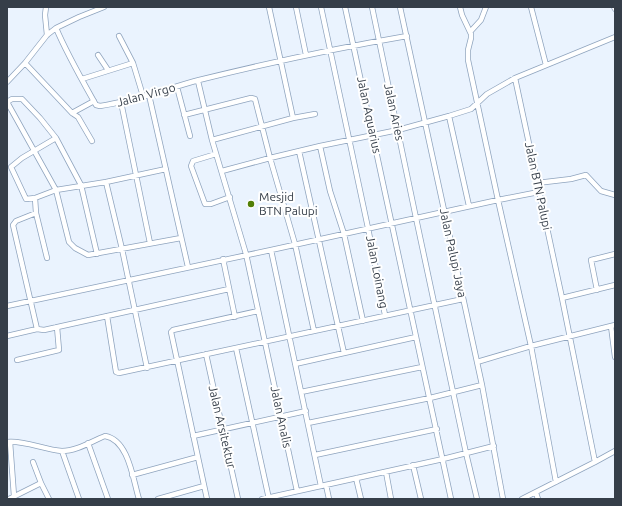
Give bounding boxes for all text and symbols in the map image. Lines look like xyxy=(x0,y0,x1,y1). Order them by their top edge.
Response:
street label: Jalan Aquarius xyxy=(355,75,384,155)
street label: Jalan Virgo xyxy=(115,80,177,109)
street label: Jalan Aries xyxy=(382,82,407,142)
street label: Jalan BTN Palupi xyxy=(523,141,554,231)
place label: Mesjid BTN Palupi xyxy=(259,190,318,217)
marker: Mesjid BTN Palupi xyxy=(246,199,256,209)
street label: Jalan Palupi Jaya xyxy=(438,207,469,299)
street label: Jalan Loinang xyxy=(364,234,391,309)
street label: Jalan Arsitektur xyxy=(207,384,238,470)
street label: Jalan Analis xyxy=(269,385,294,449)

